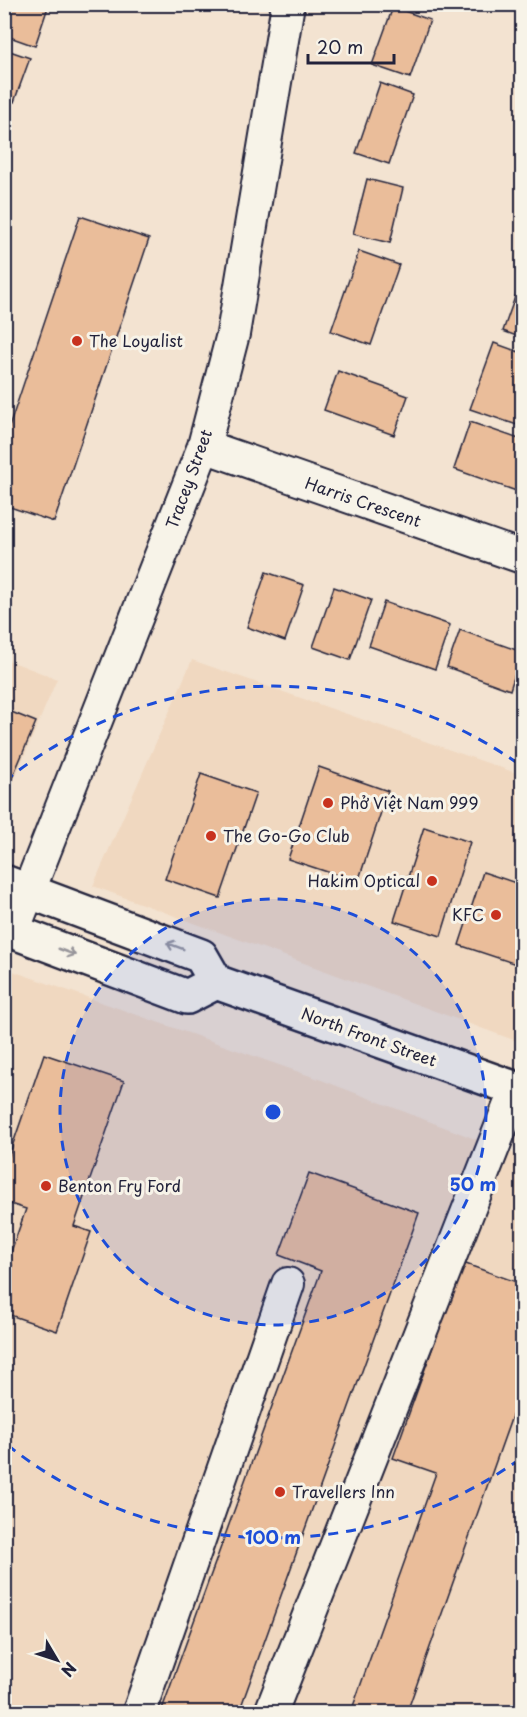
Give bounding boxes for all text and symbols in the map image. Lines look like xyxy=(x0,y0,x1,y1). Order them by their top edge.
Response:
scale bar xyxy=(308,27,394,65)
text: 20 m xyxy=(317,33,363,60)
place label: The Loyalist xyxy=(89,328,183,352)
marker: The Loyalist xyxy=(70,334,84,348)
street label: Tracey Street xyxy=(159,425,217,532)
street label: Harris Crescent xyxy=(302,470,425,532)
place label: Phở Việt Nam 999 xyxy=(340,790,478,814)
marker: Phở Việt Nam 999 xyxy=(321,796,335,810)
place label: The Go-Go Club xyxy=(223,823,350,847)
marker: The Go-Go Club xyxy=(204,829,218,843)
place label: Hakim Optical xyxy=(308,868,420,892)
marker: Hakim Optical xyxy=(425,874,439,888)
place label: KFC xyxy=(452,902,484,926)
marker: KFC xyxy=(489,908,503,922)
one-way arrow xyxy=(166,940,184,951)
one-way arrow xyxy=(58,947,76,958)
street label: North Front Street xyxy=(298,1000,441,1072)
centre of rings xyxy=(263,1102,283,1122)
text: 50 m xyxy=(450,1170,496,1197)
place label: Benton Fry Ford xyxy=(58,1173,181,1197)
marker: Benton Fry Ford xyxy=(39,1179,53,1193)
place label: Travellers Inn xyxy=(292,1479,395,1503)
marker: Travellers Inn xyxy=(273,1485,287,1499)
text: 100 m xyxy=(245,1523,301,1550)
north arrow xyxy=(27,1630,87,1690)
text: N xyxy=(56,1658,83,1683)

